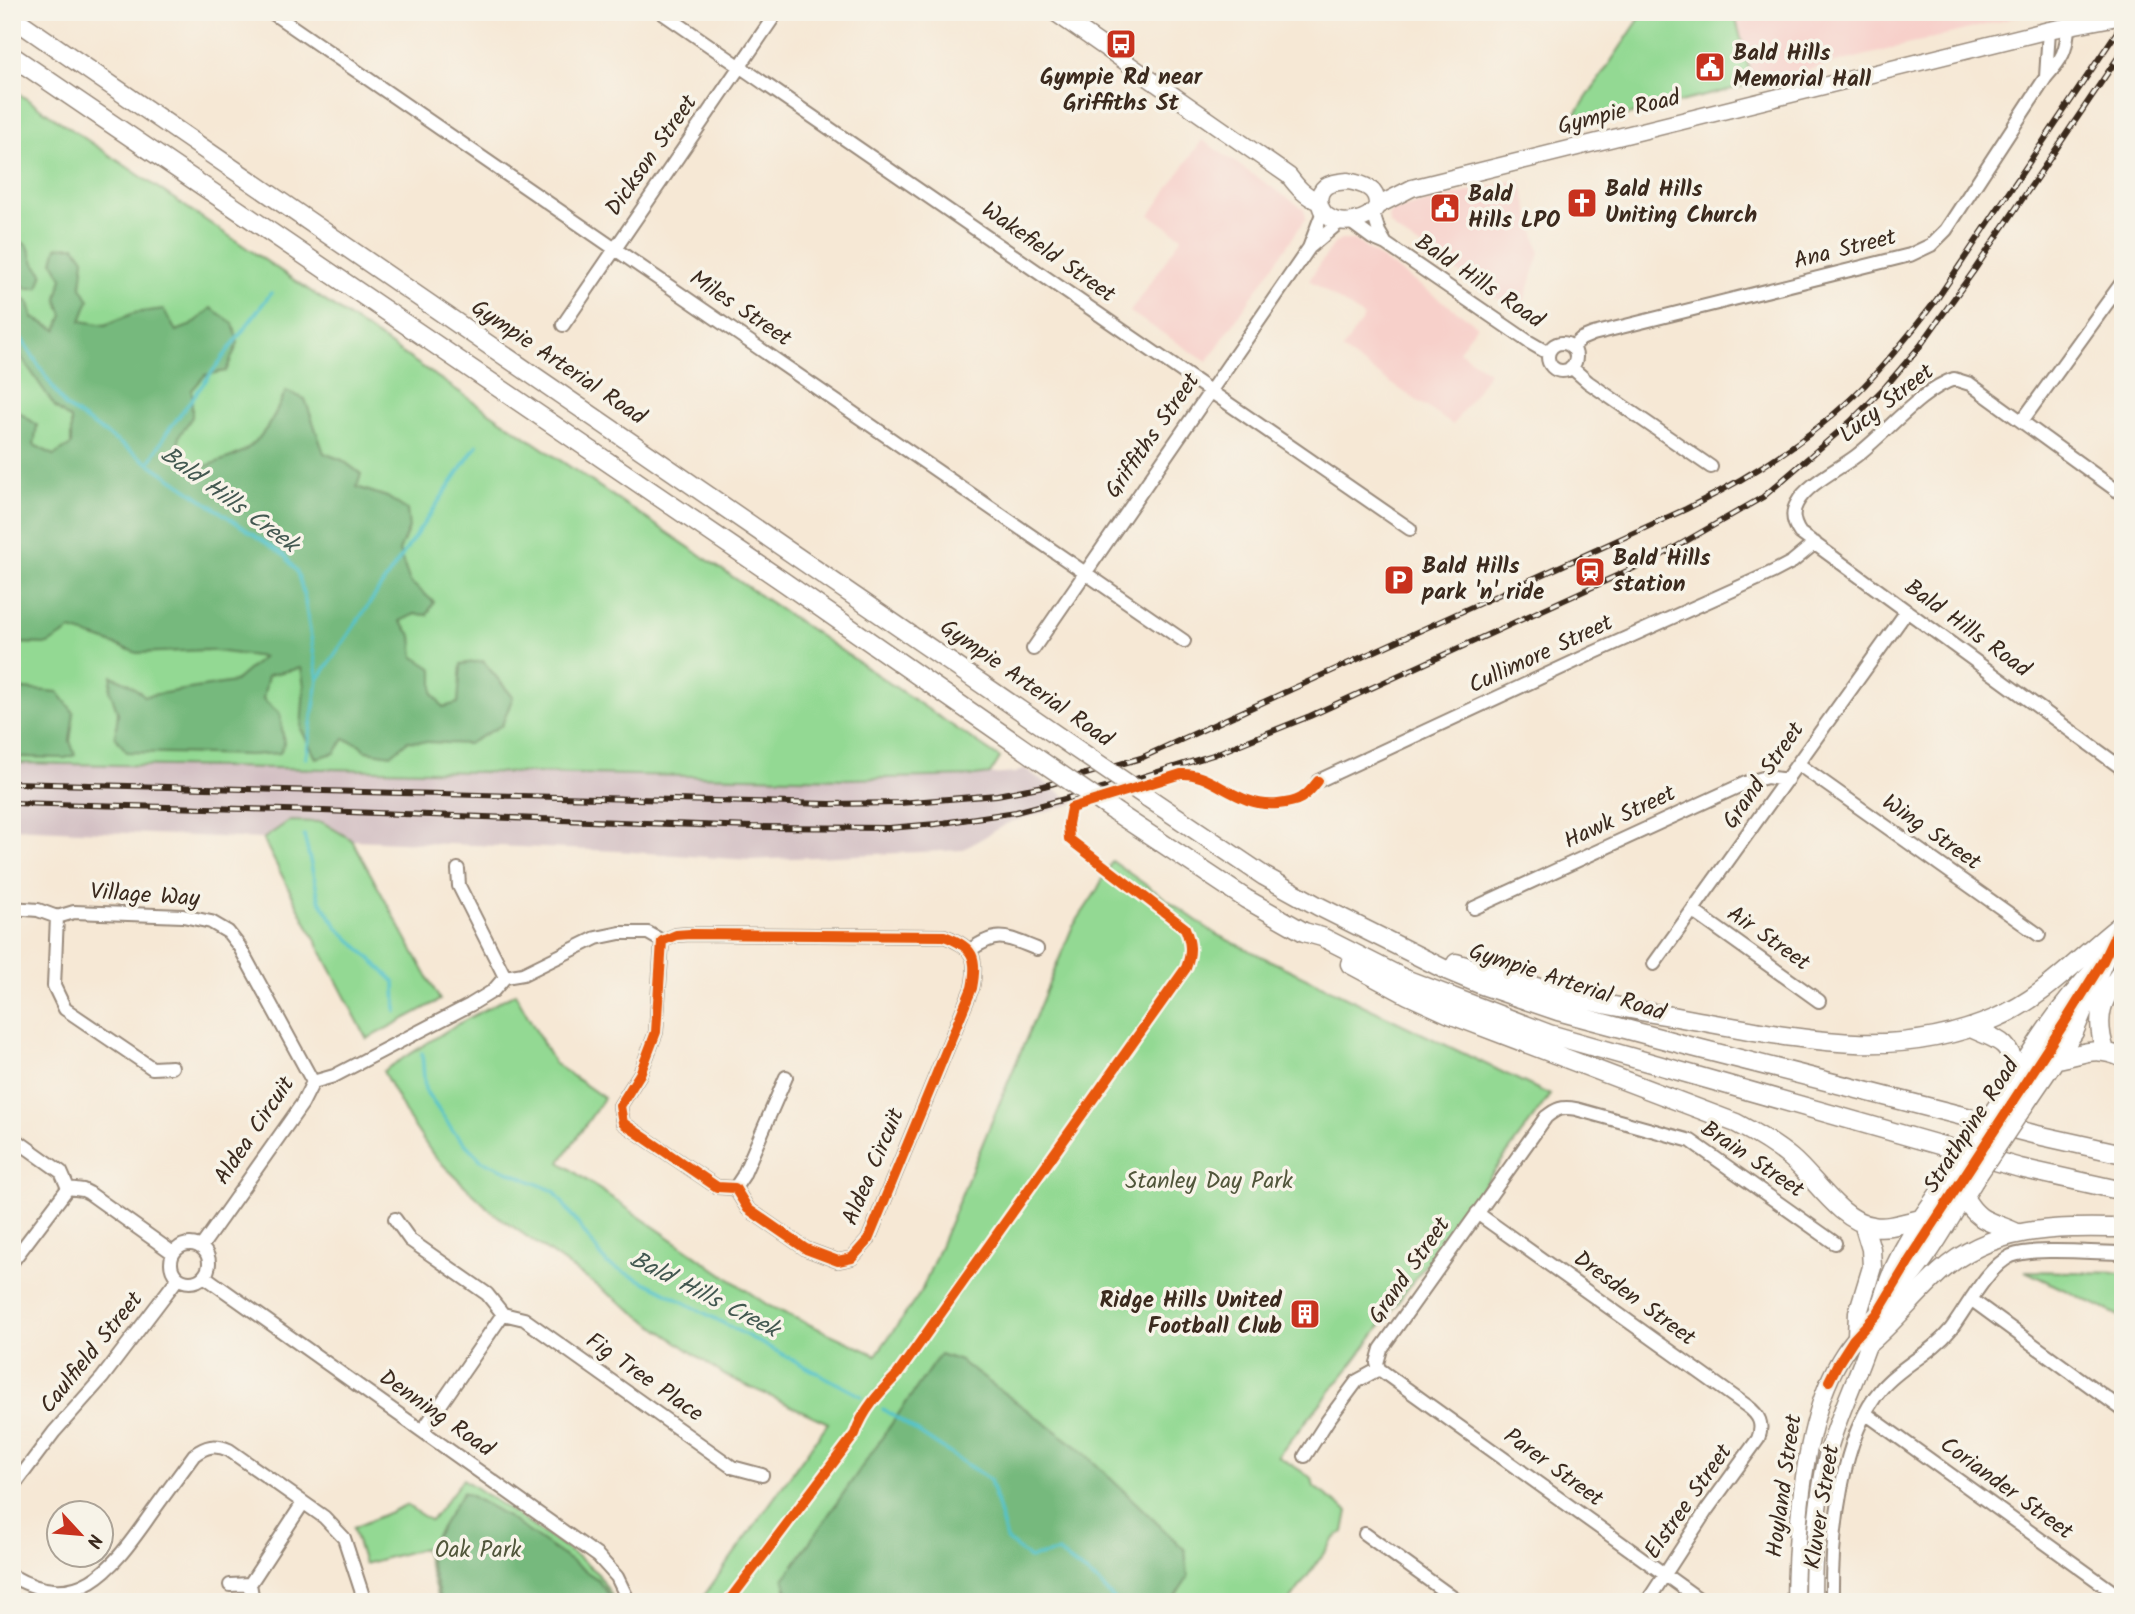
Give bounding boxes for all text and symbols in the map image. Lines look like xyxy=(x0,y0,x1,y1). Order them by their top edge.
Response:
bus stop icon: Gympie Rd near Griffiths St xyxy=(1104,27,1138,61)
place label: Bald Hills Memorial Hall xyxy=(1733,36,1872,98)
public building icon: Bald Hills Memorial Hall xyxy=(1693,50,1727,84)
place label: Gympie Rd near Griffiths St xyxy=(1040,60,1204,122)
street label: Gympie Road xyxy=(1554,80,1685,146)
street label: Dickson Street xyxy=(597,87,708,224)
place label: Bald Hills Uniting Church xyxy=(1605,172,1757,234)
place label: Bald Hills LPO xyxy=(1468,177,1560,239)
church icon: Bald Hills Uniting Church xyxy=(1565,186,1599,220)
public building icon: Bald Hills LPO xyxy=(1428,191,1462,225)
street label: Wakefield Street xyxy=(973,193,1124,313)
street label: Ana Street xyxy=(1790,220,1901,280)
street label: Bald Hills Road xyxy=(1407,225,1551,339)
street label: Miles Street xyxy=(681,261,799,357)
street label: Gympie Arterial Road xyxy=(463,291,653,435)
street label: Lucy Street xyxy=(1832,355,1943,453)
street label: Griffiths Street xyxy=(1096,365,1210,506)
water label: Bald Hills Creek xyxy=(152,436,309,566)
place label: Bald Hills station xyxy=(1613,541,1711,603)
place label: Bald Hills park 'n' ride xyxy=(1421,549,1544,611)
station icon: Bald Hills station xyxy=(1573,555,1607,589)
parking icon: Bald Hills park 'n' ride xyxy=(1382,563,1416,597)
street label: Bald Hills Road xyxy=(1896,571,2038,688)
street label: Cullimore Street xyxy=(1463,605,1620,704)
street label: Gympie Arterial Road xyxy=(932,610,1121,758)
street label: Grand Street xyxy=(1714,714,1815,837)
street label: Hawk Street xyxy=(1558,776,1683,860)
street label: Wing Street xyxy=(1874,786,1989,881)
street label: Village Way xyxy=(89,874,201,918)
street label: Air Street xyxy=(1719,897,1818,982)
street label: Gympie Arterial Road xyxy=(1464,934,1670,1032)
street label: Strathpine Road xyxy=(1915,1051,2030,1201)
street label: Aldea Circuit xyxy=(205,1069,305,1192)
street label: Aldea Circuit xyxy=(833,1102,915,1231)
street label: Brain Street xyxy=(1693,1112,1812,1209)
park label: Stanley Day Park xyxy=(1125,1164,1293,1200)
street label: Grand Street xyxy=(1360,1209,1461,1332)
water label: Bald Hills Creek xyxy=(623,1241,789,1351)
street label: Dresden Street xyxy=(1565,1242,1704,1357)
street label: Caulfield Street xyxy=(31,1283,153,1422)
place label: Ridge Hills United Football Club xyxy=(1099,1283,1283,1345)
building icon: Ridge Hills United Football Club xyxy=(1288,1297,1322,1331)
street label: Fig Tree Place xyxy=(578,1324,710,1432)
street label: Denning Road xyxy=(371,1361,502,1467)
street label: Hoyland Street xyxy=(1757,1411,1813,1560)
street label: Parer Street xyxy=(1495,1419,1612,1517)
street label: Coriander Street xyxy=(1932,1428,2081,1550)
street label: Elstree Street xyxy=(1636,1436,1743,1567)
street label: Kluver Street xyxy=(1795,1441,1851,1572)
north arrow xyxy=(46,1498,116,1568)
text: N xyxy=(77,1529,110,1553)
park label: Oak Park xyxy=(435,1533,521,1569)

